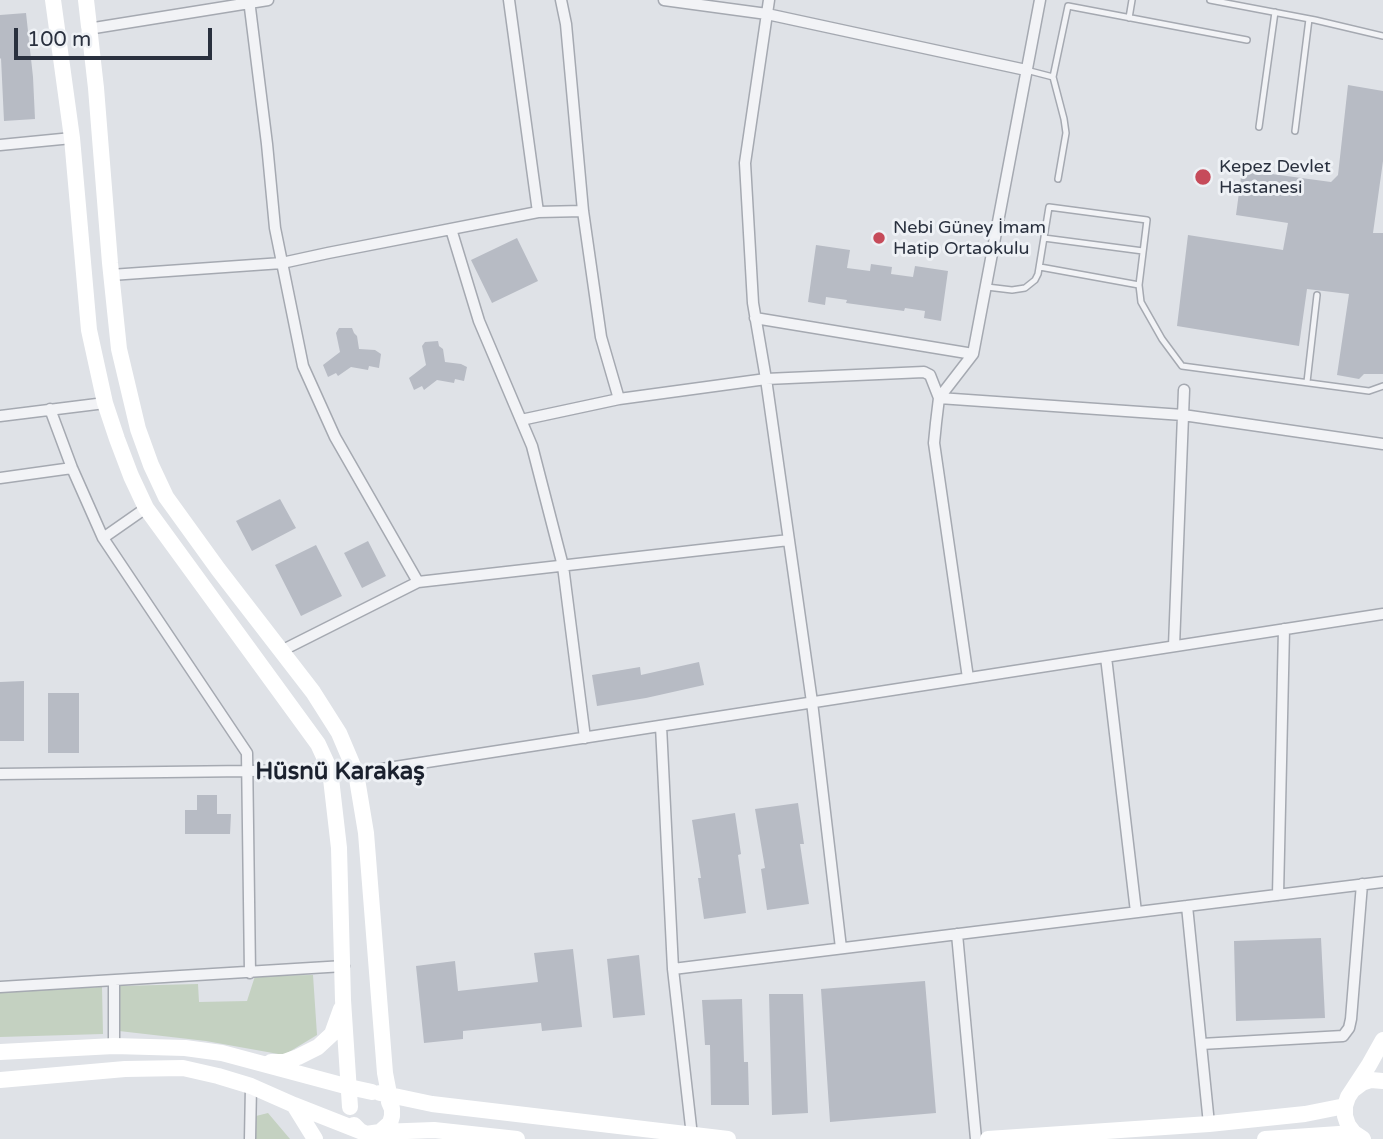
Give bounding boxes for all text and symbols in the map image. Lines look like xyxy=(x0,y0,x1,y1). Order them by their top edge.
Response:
scale bar xyxy=(18,14,215,58)
text: 100 m xyxy=(27,27,91,52)
place label: Kepez Devlet Hastanesi xyxy=(1219,156,1331,198)
marker: Kepez Devlet Hastanesi xyxy=(1193,167,1213,187)
place label: Nebi Güney İmam Hatip Ortaokulu xyxy=(893,217,1046,260)
marker: Nebi Güney İmam Hatip Ortaokulu xyxy=(871,230,887,246)
district label: Hüsnü Karakaş xyxy=(255,759,425,787)

